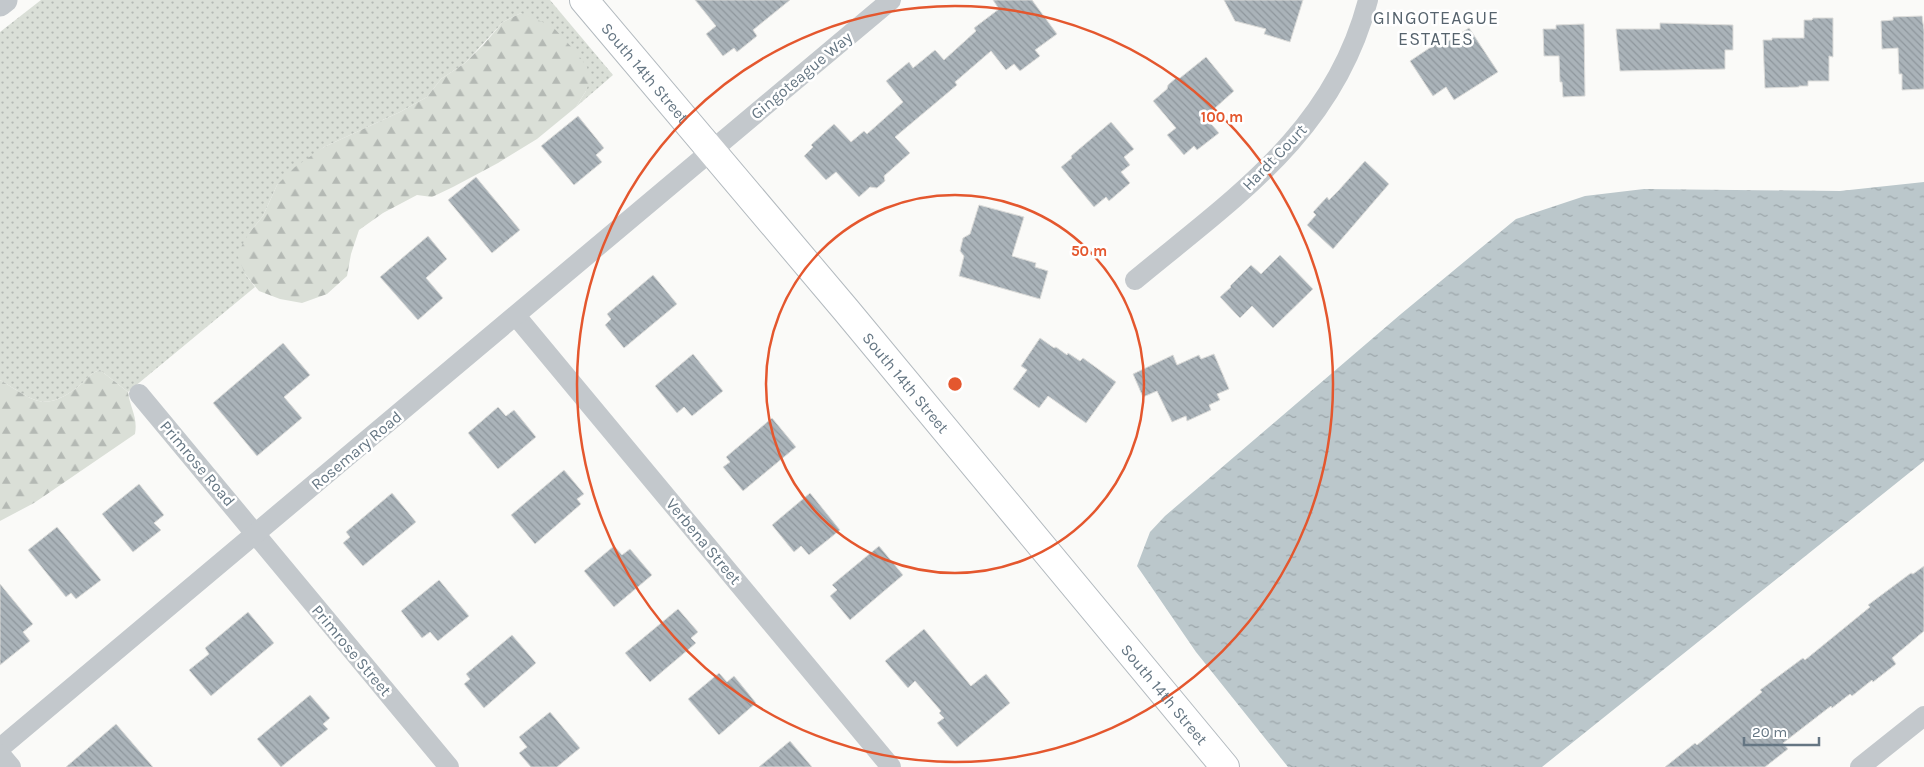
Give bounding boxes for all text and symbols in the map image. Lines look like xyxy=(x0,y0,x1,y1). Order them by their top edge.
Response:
district label: GINGOTEAGUE ESTATES xyxy=(1373,7,1499,50)
street label: South 14th Street xyxy=(597,19,693,127)
street label: Gingoteague Way xyxy=(747,27,856,123)
text: 100 m xyxy=(1201,108,1243,126)
street label: Hardt Court xyxy=(1238,120,1311,194)
text: 50 m xyxy=(1071,242,1107,260)
street label: South 14th Street xyxy=(858,328,953,437)
centre of rings xyxy=(946,375,964,393)
street label: Rosemary Road xyxy=(307,407,406,494)
street label: Primrose Road xyxy=(156,417,239,510)
street label: Verbena Street xyxy=(662,494,745,588)
street label: Primrose Street xyxy=(308,601,395,700)
street label: South 14th Street xyxy=(1117,640,1212,749)
scale bar xyxy=(1744,714,1819,746)
text: 20 m xyxy=(1752,723,1787,741)

